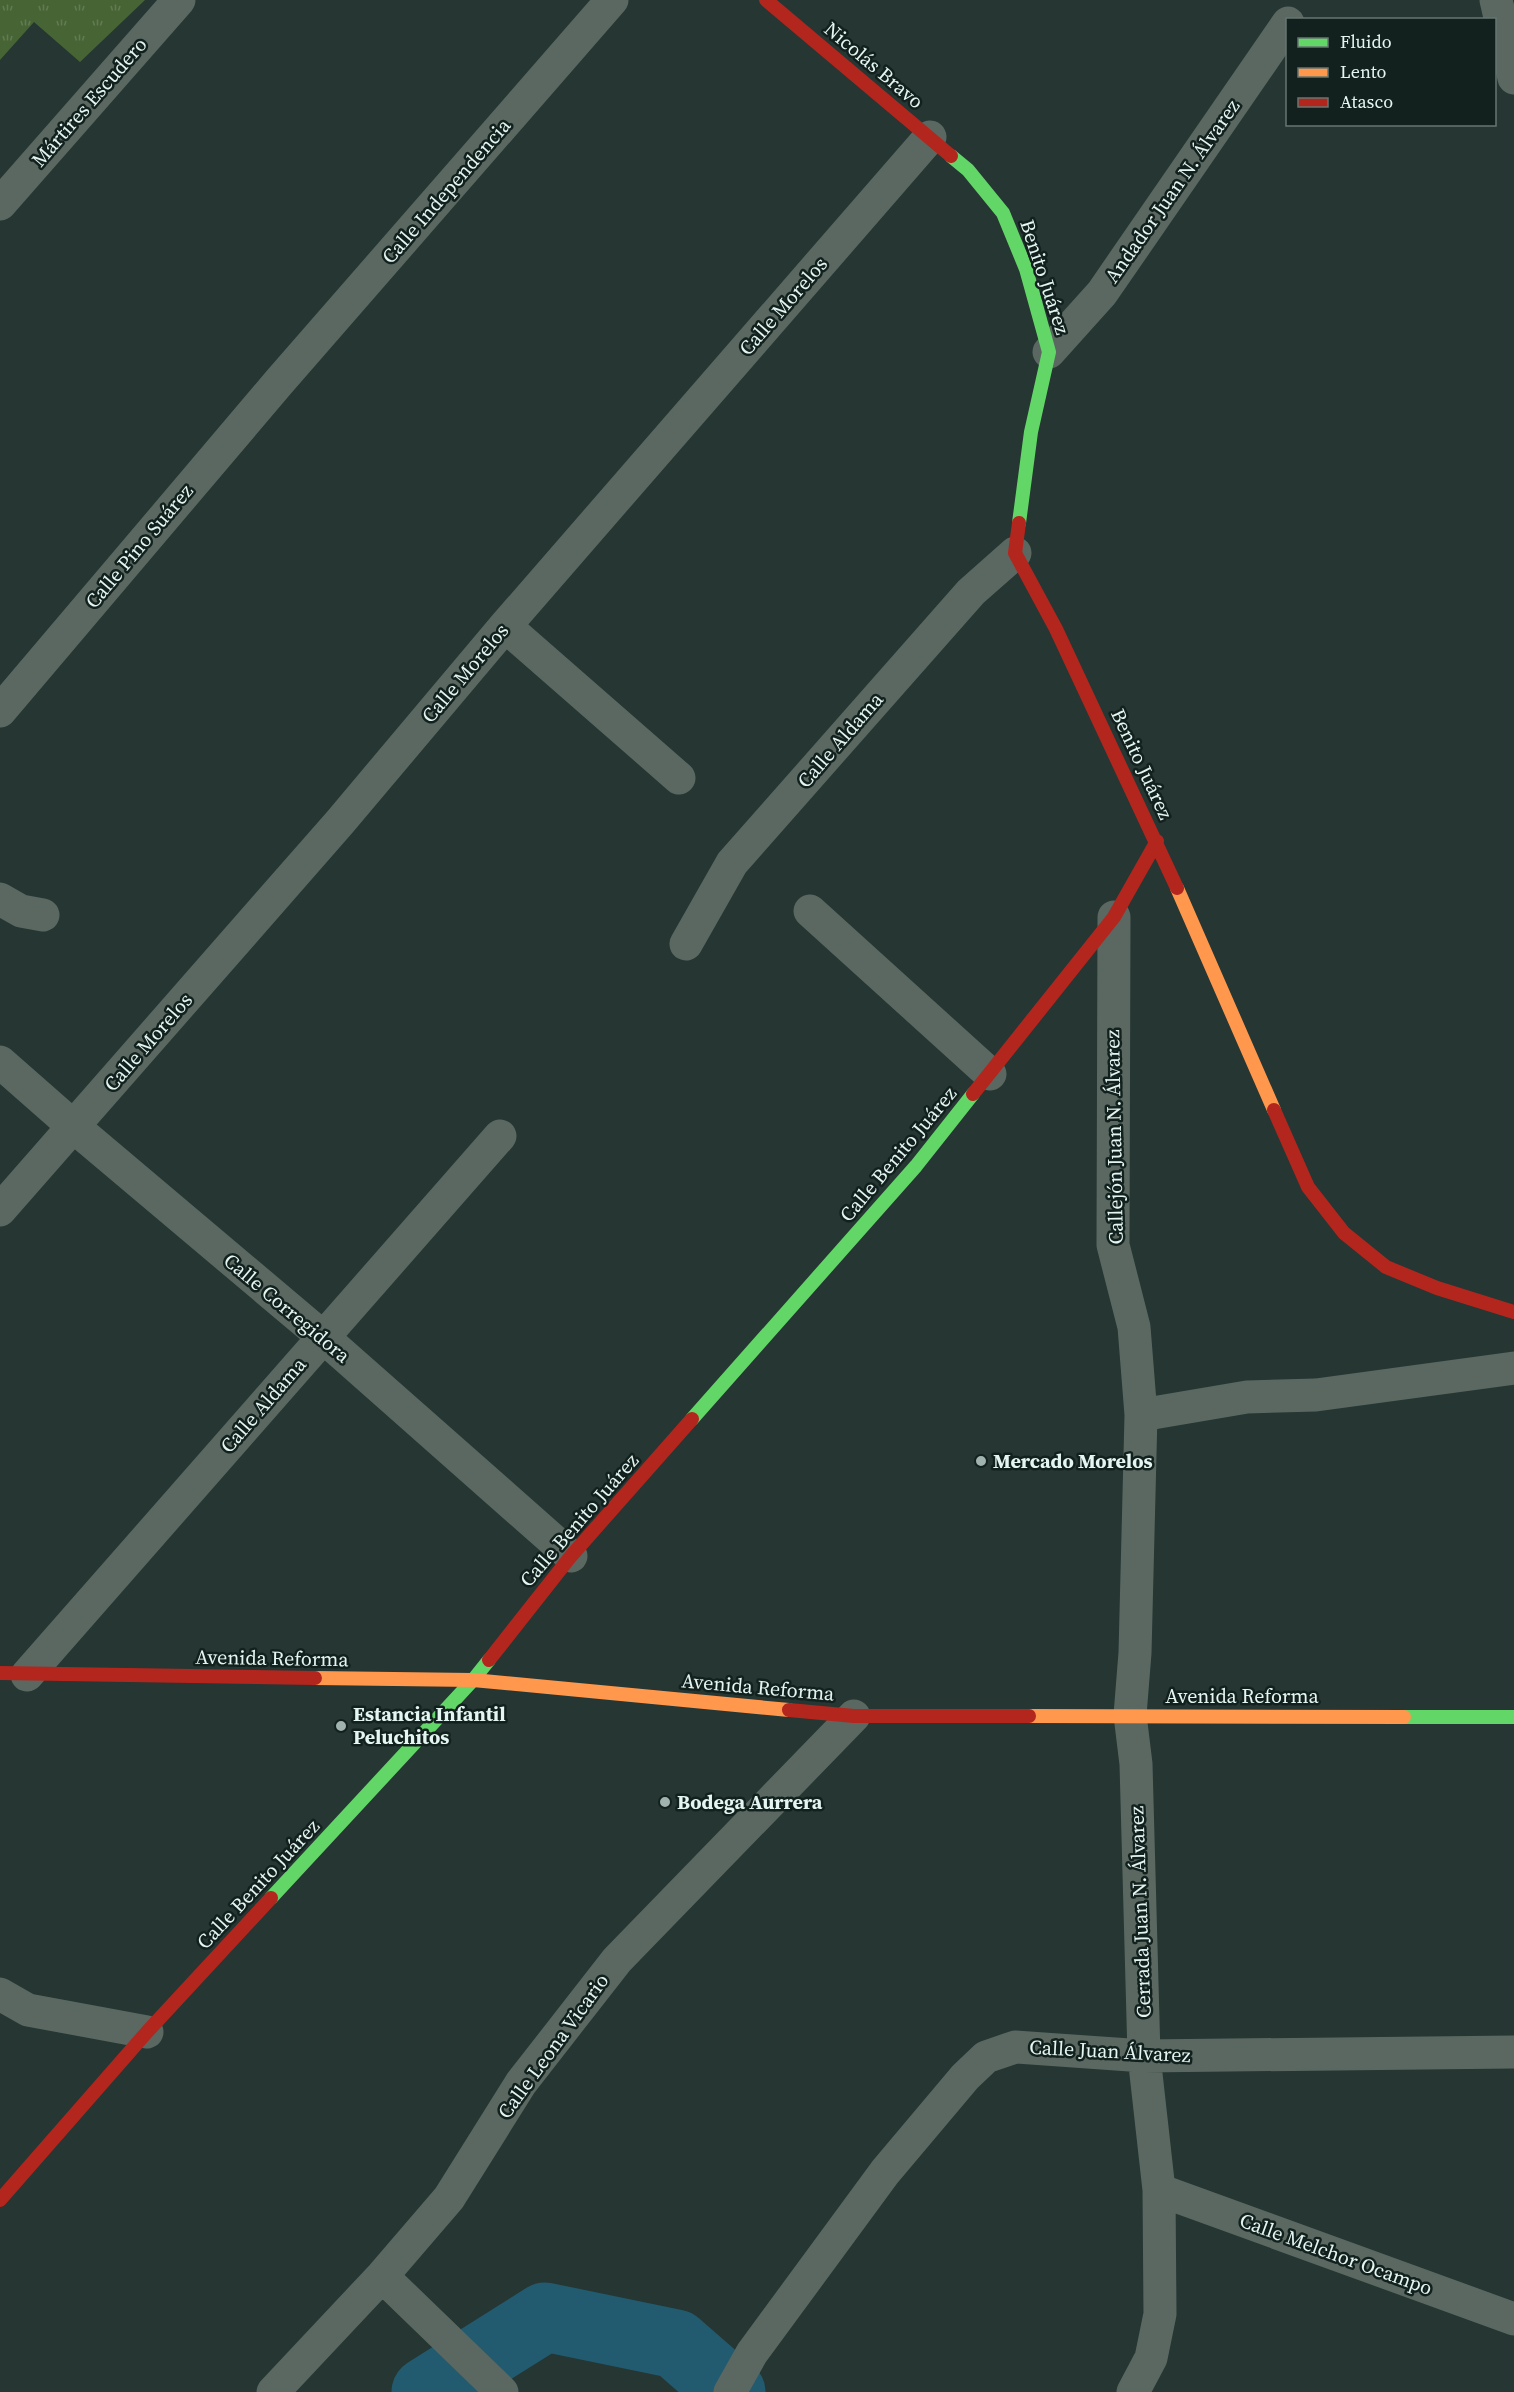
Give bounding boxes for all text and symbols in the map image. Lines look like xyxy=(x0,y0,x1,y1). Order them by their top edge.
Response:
street label: Nicolás Bravo xyxy=(818,15,930,115)
legend xyxy=(1286,18,1496,126)
text: Fluido xyxy=(1340,29,1392,54)
street label: Mártires Escudero xyxy=(25,31,153,173)
text: Lento xyxy=(1340,59,1387,84)
text: Atasco xyxy=(1340,89,1393,114)
street label: Andador Juan N. Álvarez xyxy=(1098,93,1246,289)
street label: Calle Independencia xyxy=(375,112,517,270)
street label: Benito Juárez xyxy=(1013,216,1077,338)
street label: Calle Morelos xyxy=(732,251,834,361)
street label: Calle Pino Suárez xyxy=(79,478,199,614)
street label: Calle Morelos xyxy=(415,617,515,729)
street label: Calle Aldama xyxy=(791,686,890,794)
street label: Benito Juárez xyxy=(1104,704,1180,824)
street label: Calle Morelos xyxy=(97,987,199,1097)
street label: Callejón Juan N. Álvarez xyxy=(1098,1029,1130,1245)
street label: Calle Benito Juárez xyxy=(833,1080,963,1228)
street label: Calle Corregidora xyxy=(218,1247,357,1370)
street label: Calle Aldama xyxy=(214,1351,313,1459)
street label: Calle Benito Juárez xyxy=(513,1447,645,1593)
place label: Mercado Morelos xyxy=(993,1447,1153,1475)
marker: Mercado Morelos xyxy=(974,1454,988,1468)
street label: Avenida Reforma xyxy=(195,1643,350,1673)
street label: Avenida Reforma xyxy=(680,1666,836,1708)
street label: Avenida Reforma xyxy=(1165,1682,1319,1710)
place label: Estancia Infantil Peluchitos xyxy=(353,1700,506,1751)
marker: Estancia Infantil Peluchitos xyxy=(334,1719,348,1733)
place label: Bodega Aurrera xyxy=(677,1788,823,1816)
marker: Bodega Aurrera xyxy=(658,1795,672,1809)
street label: Cerrada Juan N. Álvarez xyxy=(1122,1805,1158,2019)
street label: Calle Benito Juárez xyxy=(190,1813,326,1955)
street label: Calle Leona Vicario xyxy=(491,1968,615,2124)
street label: Calle Juan Álvarez xyxy=(1029,2033,1191,2069)
street label: Calle Melchor Ocampo xyxy=(1236,2206,1436,2302)

